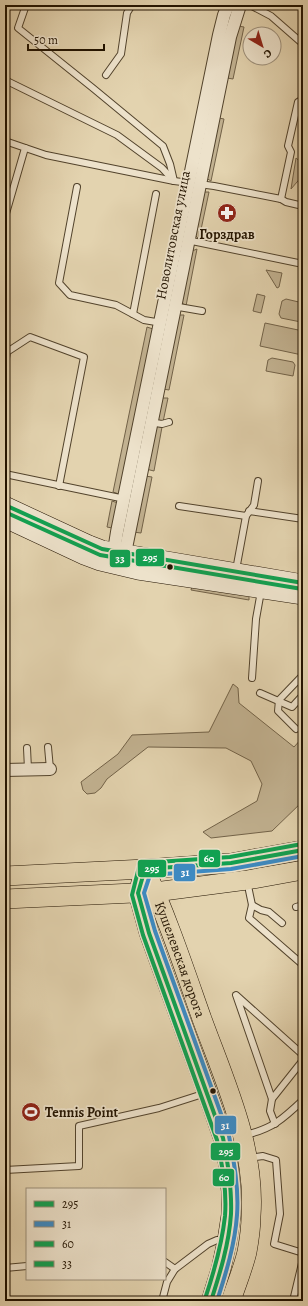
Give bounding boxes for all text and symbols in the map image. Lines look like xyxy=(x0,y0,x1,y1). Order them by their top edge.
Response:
scale bar xyxy=(28,26,104,52)
north arrow xyxy=(242,26,282,66)
text: 50 m xyxy=(34,32,58,48)
text: С xyxy=(260,45,275,62)
street label: Новолитовская улица xyxy=(151,168,195,301)
pharmacy icon: Горздрав xyxy=(216,202,238,224)
place label: Горздрав xyxy=(199,225,255,244)
line badge: 295 xyxy=(135,548,165,567)
line badge: 33 xyxy=(109,549,131,568)
text: 295 xyxy=(142,550,158,565)
text: 33 xyxy=(115,551,125,566)
unlabelled marker xyxy=(165,562,175,572)
line badge: 60 xyxy=(198,849,221,868)
text: 60 xyxy=(204,851,215,866)
line badge: 295 xyxy=(137,859,167,878)
text: 295 xyxy=(144,861,160,876)
line badge: 31 xyxy=(173,863,196,882)
text: 31 xyxy=(181,865,189,880)
street label: Кушелевская дорога xyxy=(150,898,210,1021)
unlabelled marker xyxy=(208,1086,218,1096)
sports icon: Tennis Point xyxy=(20,1101,42,1123)
place label: Tennis Point xyxy=(45,1103,118,1122)
line badge: 31 xyxy=(214,1115,237,1135)
text: 31 xyxy=(221,1118,229,1133)
line badge: 295 xyxy=(210,1142,241,1161)
text: 295 xyxy=(218,1144,234,1159)
line badge: 60 xyxy=(212,1168,235,1187)
text: 60 xyxy=(219,1170,230,1185)
legend xyxy=(26,1188,166,1280)
text: 295 xyxy=(62,1196,78,1212)
text: 31 xyxy=(62,1216,71,1232)
text: 60 xyxy=(62,1236,74,1252)
text: 33 xyxy=(62,1256,72,1272)

